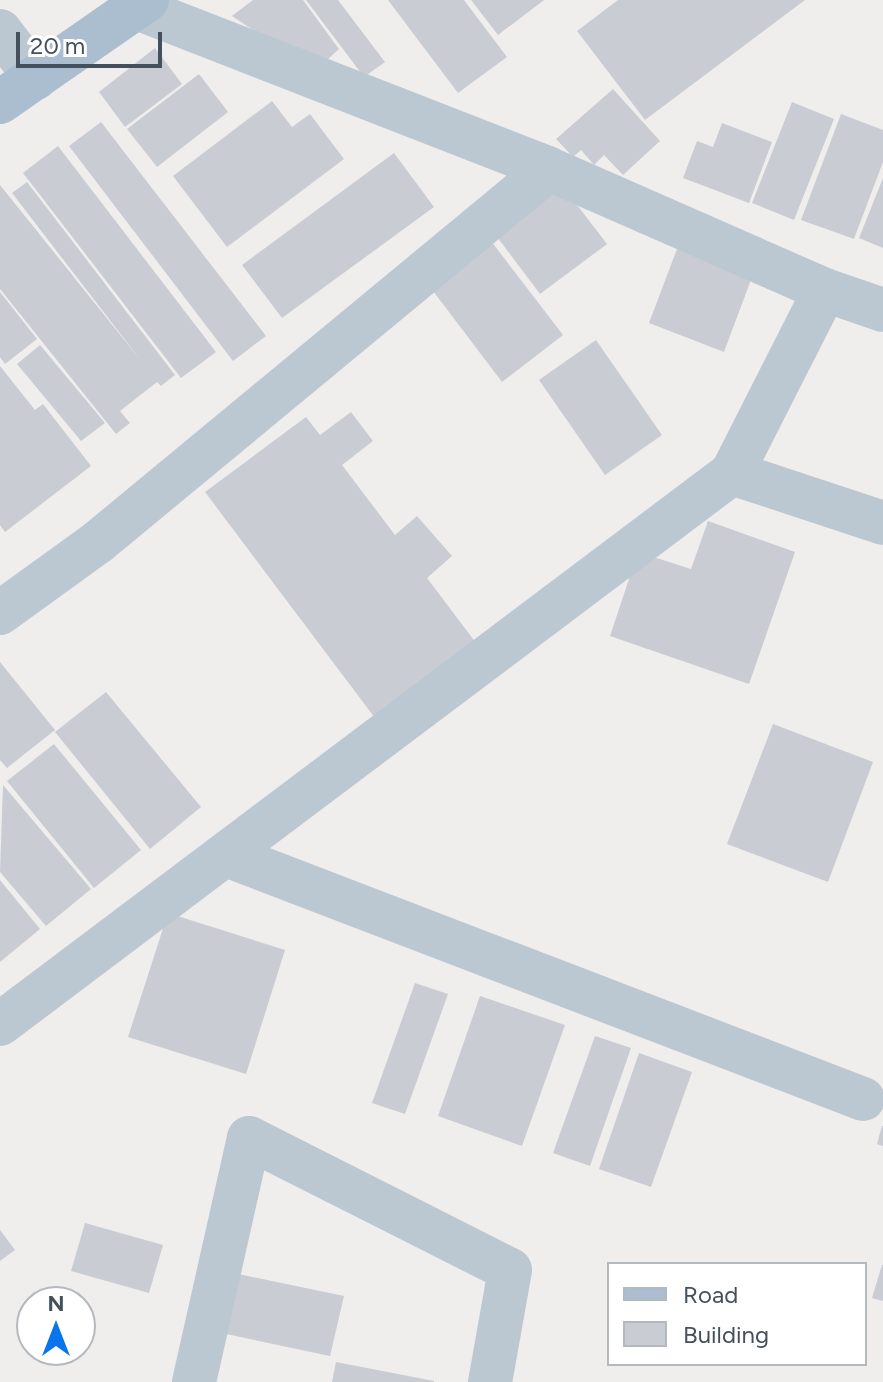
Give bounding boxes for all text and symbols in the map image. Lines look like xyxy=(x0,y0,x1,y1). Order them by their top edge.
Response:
scale bar xyxy=(20,16,166,66)
text: 20 m xyxy=(30,31,85,60)
legend xyxy=(607,1262,867,1366)
text: Road xyxy=(683,1280,738,1309)
north arrow xyxy=(16,1286,96,1366)
text: N xyxy=(47,1290,65,1317)
text: Building xyxy=(683,1320,769,1349)

